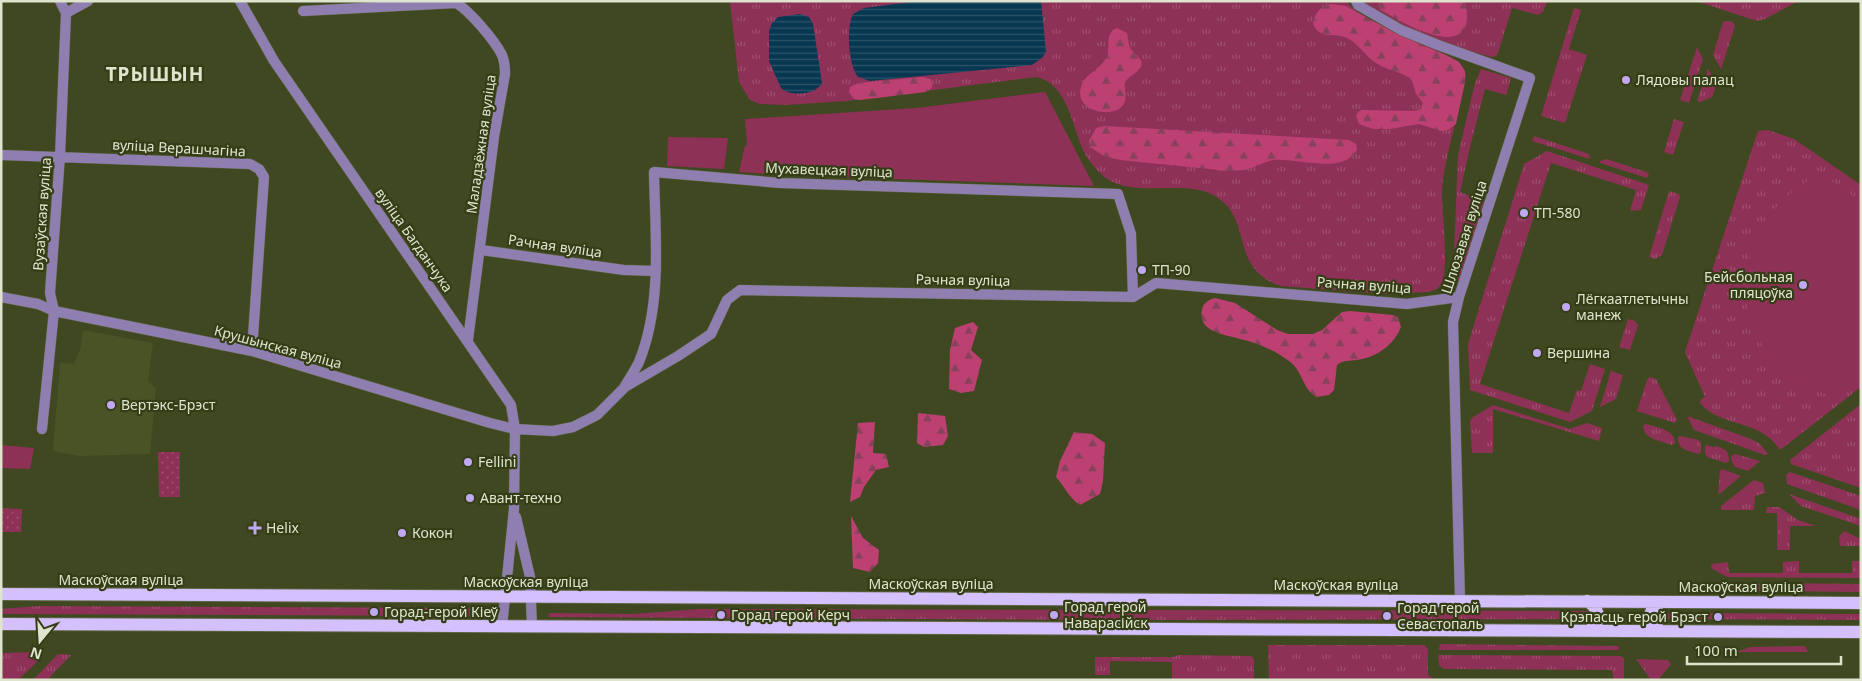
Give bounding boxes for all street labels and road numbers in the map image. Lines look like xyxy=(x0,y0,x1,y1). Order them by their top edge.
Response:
street label: Маладзёжная вуліца xyxy=(461,73,500,215)
street label: вуліца Верашчагіна xyxy=(112,135,246,160)
street label: Вузаўская вуліца xyxy=(28,157,55,271)
street label: Мухавецкая вуліца xyxy=(765,158,893,181)
street label: Шлюзавая вуліца xyxy=(1436,178,1491,296)
street label: вуліца Багданчука xyxy=(371,184,458,296)
street label: Рачная вуліца xyxy=(507,230,603,261)
street label: Рачная вуліца xyxy=(916,269,1010,290)
street label: Рачная вуліца xyxy=(1316,272,1412,297)
street label: Крушынская вуліца xyxy=(212,320,344,373)
street label: Маскоўская вуліца xyxy=(58,570,184,589)
street label: Маскоўская вуліца xyxy=(463,572,589,591)
street label: Маскоўская вуліца xyxy=(868,574,994,593)
street label: Маскоўская вуліца xyxy=(1273,575,1399,594)
street label: Маскоўская вуліца xyxy=(1678,577,1804,596)

